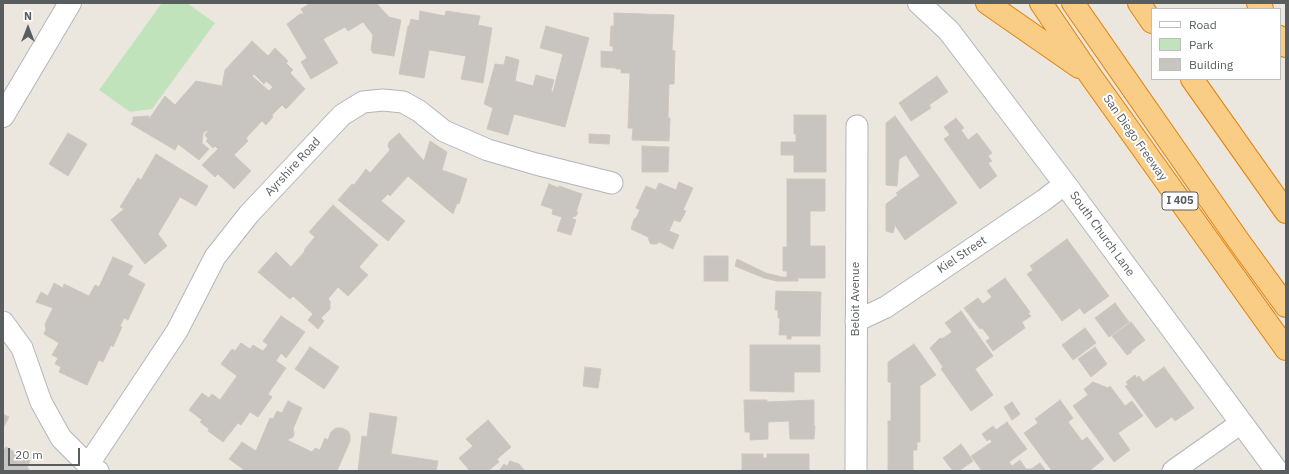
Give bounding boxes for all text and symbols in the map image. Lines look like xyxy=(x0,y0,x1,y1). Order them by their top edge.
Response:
north arrow xyxy=(8,8,48,48)
legend xyxy=(1151,8,1281,80)
text: N xyxy=(24,9,32,23)
text: Road xyxy=(1189,17,1217,32)
text: Park xyxy=(1189,37,1213,52)
text: Building xyxy=(1189,57,1233,72)
street label: San Diego Freeway xyxy=(1100,92,1170,184)
street label: Ayrshire Road xyxy=(262,135,324,199)
street label: South Church Lane xyxy=(1066,189,1138,279)
road number: I 405 xyxy=(1162,192,1198,210)
street label: Kiel Street xyxy=(935,233,989,277)
street label: Beloit Avenue xyxy=(849,262,863,336)
scale bar xyxy=(10,440,82,466)
text: 20 m xyxy=(15,447,43,462)

